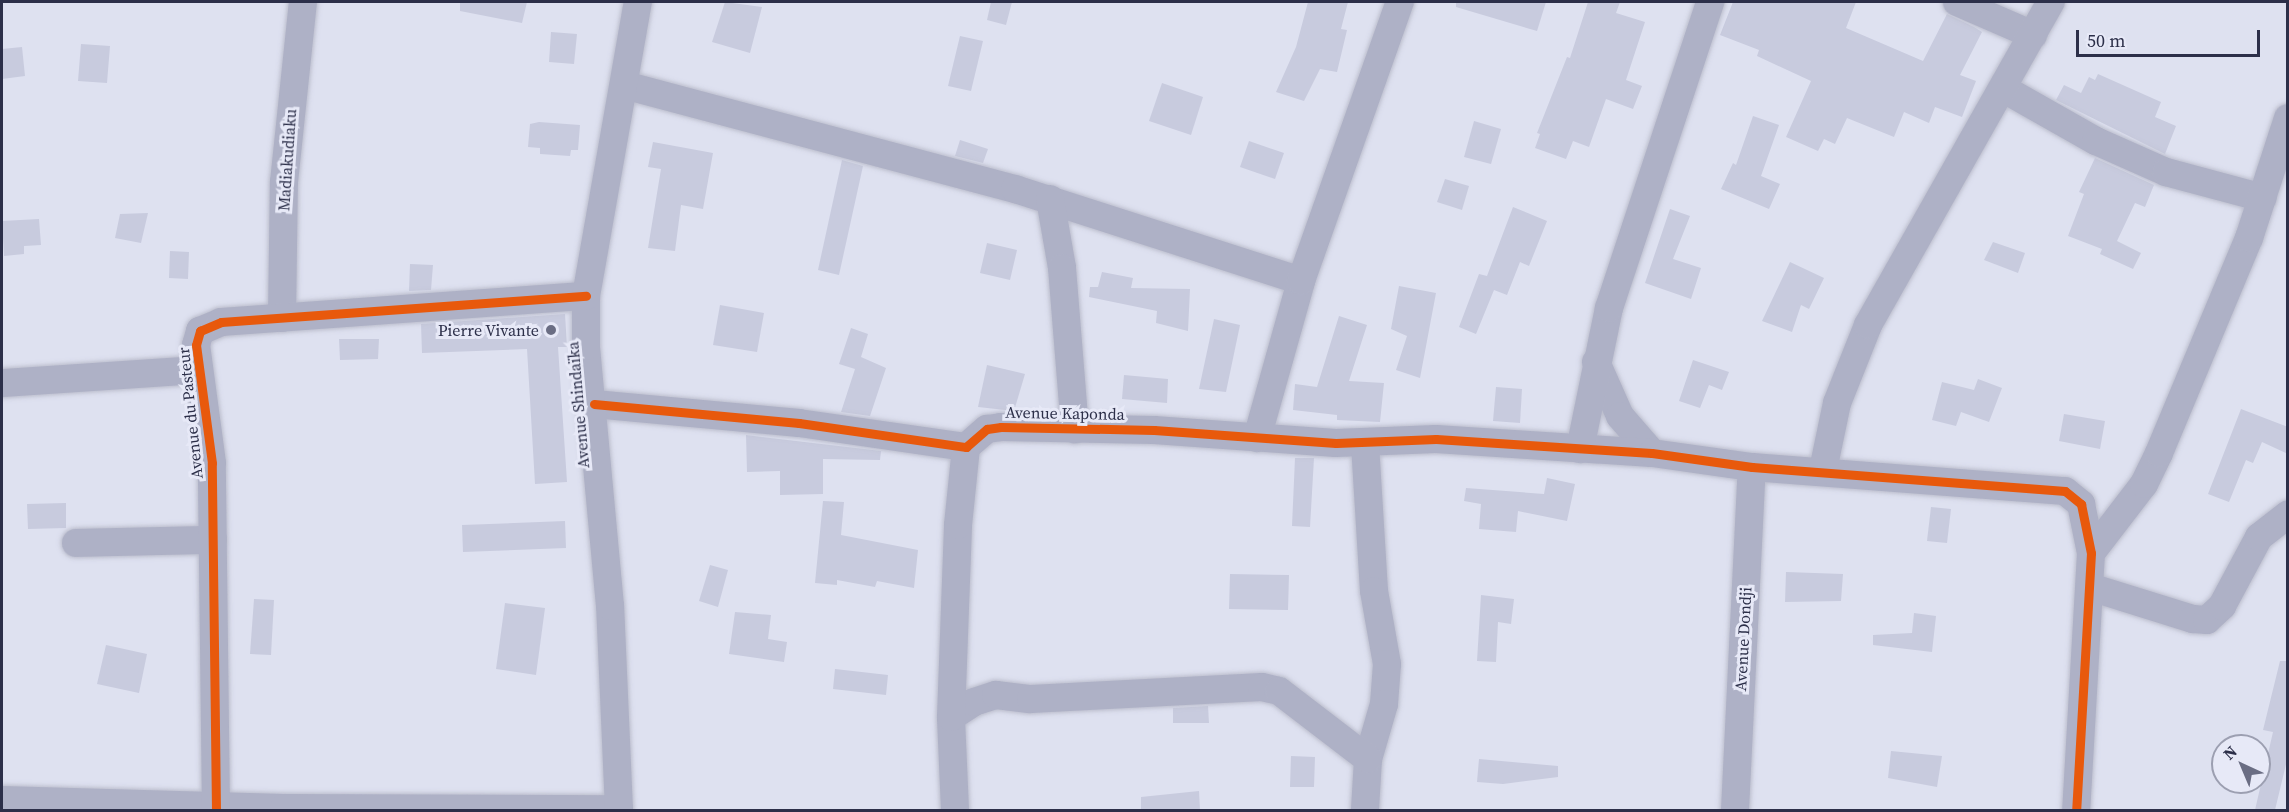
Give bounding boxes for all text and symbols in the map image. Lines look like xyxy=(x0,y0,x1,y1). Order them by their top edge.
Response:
scale bar xyxy=(2079,18,2264,56)
text: 50 m xyxy=(2087,28,2125,53)
street label: Madiakudiaku xyxy=(274,108,300,212)
place label: Pierre Vivante xyxy=(438,320,539,340)
marker: Pierre Vivante xyxy=(544,323,558,337)
street label: Avenue Shindaïka xyxy=(563,341,593,469)
street label: Avenue du Pasteur xyxy=(174,346,206,480)
street label: Avenue Kaponda xyxy=(1005,402,1125,424)
street label: Avenue Dondji xyxy=(1731,586,1755,692)
north arrow xyxy=(2211,734,2271,794)
text: N xyxy=(2218,741,2242,764)

